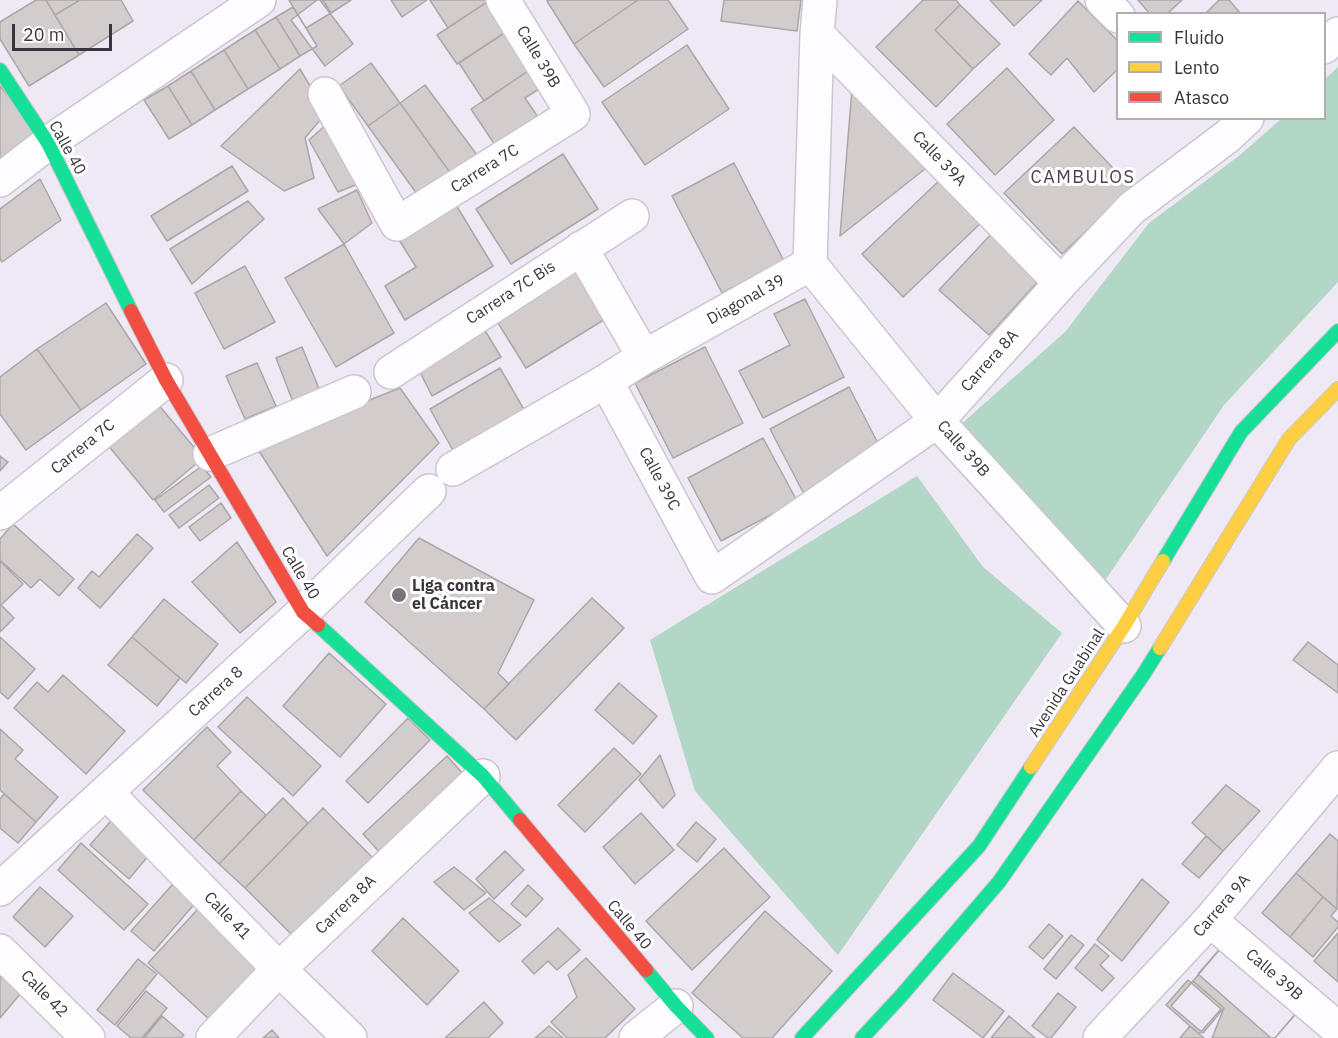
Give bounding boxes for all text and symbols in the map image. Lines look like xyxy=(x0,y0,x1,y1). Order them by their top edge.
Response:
scale bar xyxy=(15,12,116,50)
legend xyxy=(1116,12,1326,120)
street label: Calle 39B xyxy=(512,22,564,92)
text: 20 m xyxy=(23,23,65,46)
text: Fluido xyxy=(1174,26,1224,49)
text: Lento xyxy=(1174,56,1219,79)
text: Atasco xyxy=(1174,86,1229,109)
street label: Calle 40 xyxy=(44,118,90,178)
street label: Calle 39A xyxy=(908,127,970,191)
street label: Carrera 7C xyxy=(447,141,523,197)
district label: CAMBULOS xyxy=(1031,167,1135,189)
street label: Carrera 7C Bis xyxy=(463,257,559,329)
street label: Diagonal 39 xyxy=(704,271,788,329)
street label: Carrera 8A xyxy=(957,326,1023,396)
street label: Carrera 7C xyxy=(47,415,119,479)
street label: Calle 39B xyxy=(933,417,993,481)
street label: Calle 39C xyxy=(634,444,684,514)
street label: Calle 40 xyxy=(277,543,323,603)
place label: Liga contra el Cáncer xyxy=(412,576,495,614)
marker: Liga contra el Cáncer xyxy=(390,586,408,604)
street label: Avenida Guabinal xyxy=(1025,625,1109,741)
street label: Carrera 8 xyxy=(185,663,247,721)
street label: Carrera 8A xyxy=(312,871,380,939)
street label: Carrera 9A xyxy=(1190,871,1254,941)
street label: Calle 41 xyxy=(200,888,254,944)
street label: Calle 40 xyxy=(603,896,655,954)
street label: Calle 39B xyxy=(1242,945,1306,1005)
street label: Calle 42 xyxy=(16,966,72,1022)

